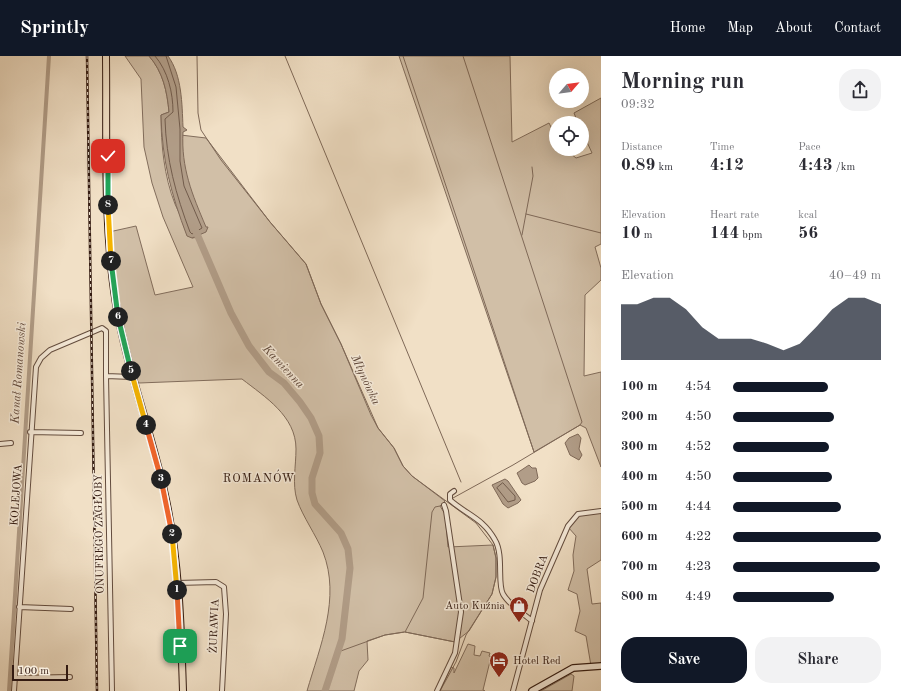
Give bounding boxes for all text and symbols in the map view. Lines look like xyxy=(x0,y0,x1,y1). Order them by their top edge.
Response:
text: Sprintly xyxy=(20,19,89,38)
text: Home xyxy=(670,21,705,35)
text: Map xyxy=(727,21,753,35)
text: About xyxy=(775,21,812,35)
text: Contact xyxy=(834,21,881,35)
north arrow xyxy=(549,68,589,108)
map controls xyxy=(549,68,589,156)
button: share xyxy=(839,69,881,111)
text: Morning run xyxy=(621,71,744,93)
text: 09:32 xyxy=(621,98,655,111)
button: locate xyxy=(549,116,589,156)
pin xyxy=(91,139,125,173)
text: Distance xyxy=(621,142,662,153)
text: Time xyxy=(710,142,734,153)
text: Pace xyxy=(798,142,821,153)
icon: check xyxy=(97,145,119,167)
text: 0.89 xyxy=(621,157,655,174)
text: 4:12 xyxy=(710,157,744,174)
text: 4:43 xyxy=(798,157,833,174)
text: km xyxy=(655,162,673,173)
text: /km xyxy=(833,162,855,173)
pin: 8 xyxy=(98,195,118,215)
text: 8 xyxy=(105,199,111,210)
text: Elevation xyxy=(621,210,666,221)
text: Heart rate xyxy=(710,210,759,221)
text: kcal xyxy=(798,210,817,221)
text: 10 xyxy=(621,225,641,242)
text: 144 xyxy=(710,225,739,242)
text: 56 xyxy=(798,225,818,242)
text: m xyxy=(641,230,653,241)
text: bpm xyxy=(739,230,762,241)
pin: 7 xyxy=(101,251,121,271)
text: 7 xyxy=(108,255,114,266)
text: Elevation xyxy=(621,269,674,282)
text: 40–49 m xyxy=(829,269,881,282)
pin: 6 xyxy=(108,307,128,327)
text: 6 xyxy=(115,311,121,322)
water label: Kanał Romanowski xyxy=(9,322,29,425)
water label: Kamienna xyxy=(259,342,306,391)
water label: Młynówka xyxy=(348,352,382,407)
pin: 5 xyxy=(121,361,141,381)
text: 5 xyxy=(128,365,134,376)
text: 100 m xyxy=(621,380,658,393)
text: 4:54 xyxy=(685,380,711,393)
text: 200 m xyxy=(621,410,658,423)
text: 4:50 xyxy=(685,410,711,423)
pin: 4 xyxy=(136,415,156,435)
text: 4 xyxy=(143,419,149,430)
text: 300 m xyxy=(621,440,658,453)
text: 4:52 xyxy=(685,440,711,453)
street label: KOLEJOWA xyxy=(9,463,25,526)
pin: 3 xyxy=(151,469,171,489)
district label: ROMANÓW xyxy=(223,469,295,485)
text: 400 m xyxy=(621,470,658,483)
text: 4:50 xyxy=(685,470,711,483)
text: 3 xyxy=(158,473,164,484)
street label: ONUFREGO ZAGŁOBY xyxy=(93,474,107,594)
text: 500 m xyxy=(621,500,658,513)
text: 4:44 xyxy=(685,500,711,513)
pin: 2 xyxy=(162,524,182,544)
text: 2 xyxy=(169,528,175,539)
text: 600 m xyxy=(621,530,658,543)
text: 4:22 xyxy=(685,530,711,543)
street label: DOBRA xyxy=(526,553,551,595)
text: 700 m xyxy=(621,560,658,573)
text: 4:23 xyxy=(685,560,711,573)
pin: 1 xyxy=(167,580,187,600)
text: 1 xyxy=(174,584,180,595)
text: 800 m xyxy=(621,590,658,603)
text: 4:49 xyxy=(685,590,711,603)
shop icon: Auto Kuźnia xyxy=(508,595,530,623)
street label: ŻURAWIA xyxy=(207,598,221,654)
place label: Auto Kuźnia xyxy=(445,601,506,612)
pin xyxy=(163,629,197,663)
icon: arrive xyxy=(169,635,191,657)
button: Save xyxy=(621,637,747,683)
button: Share xyxy=(755,637,881,683)
hotel icon: Hotel Red xyxy=(488,650,510,678)
place label: Hotel Red xyxy=(513,656,561,667)
scale bar xyxy=(12,663,68,682)
text: 100 m xyxy=(18,666,49,677)

